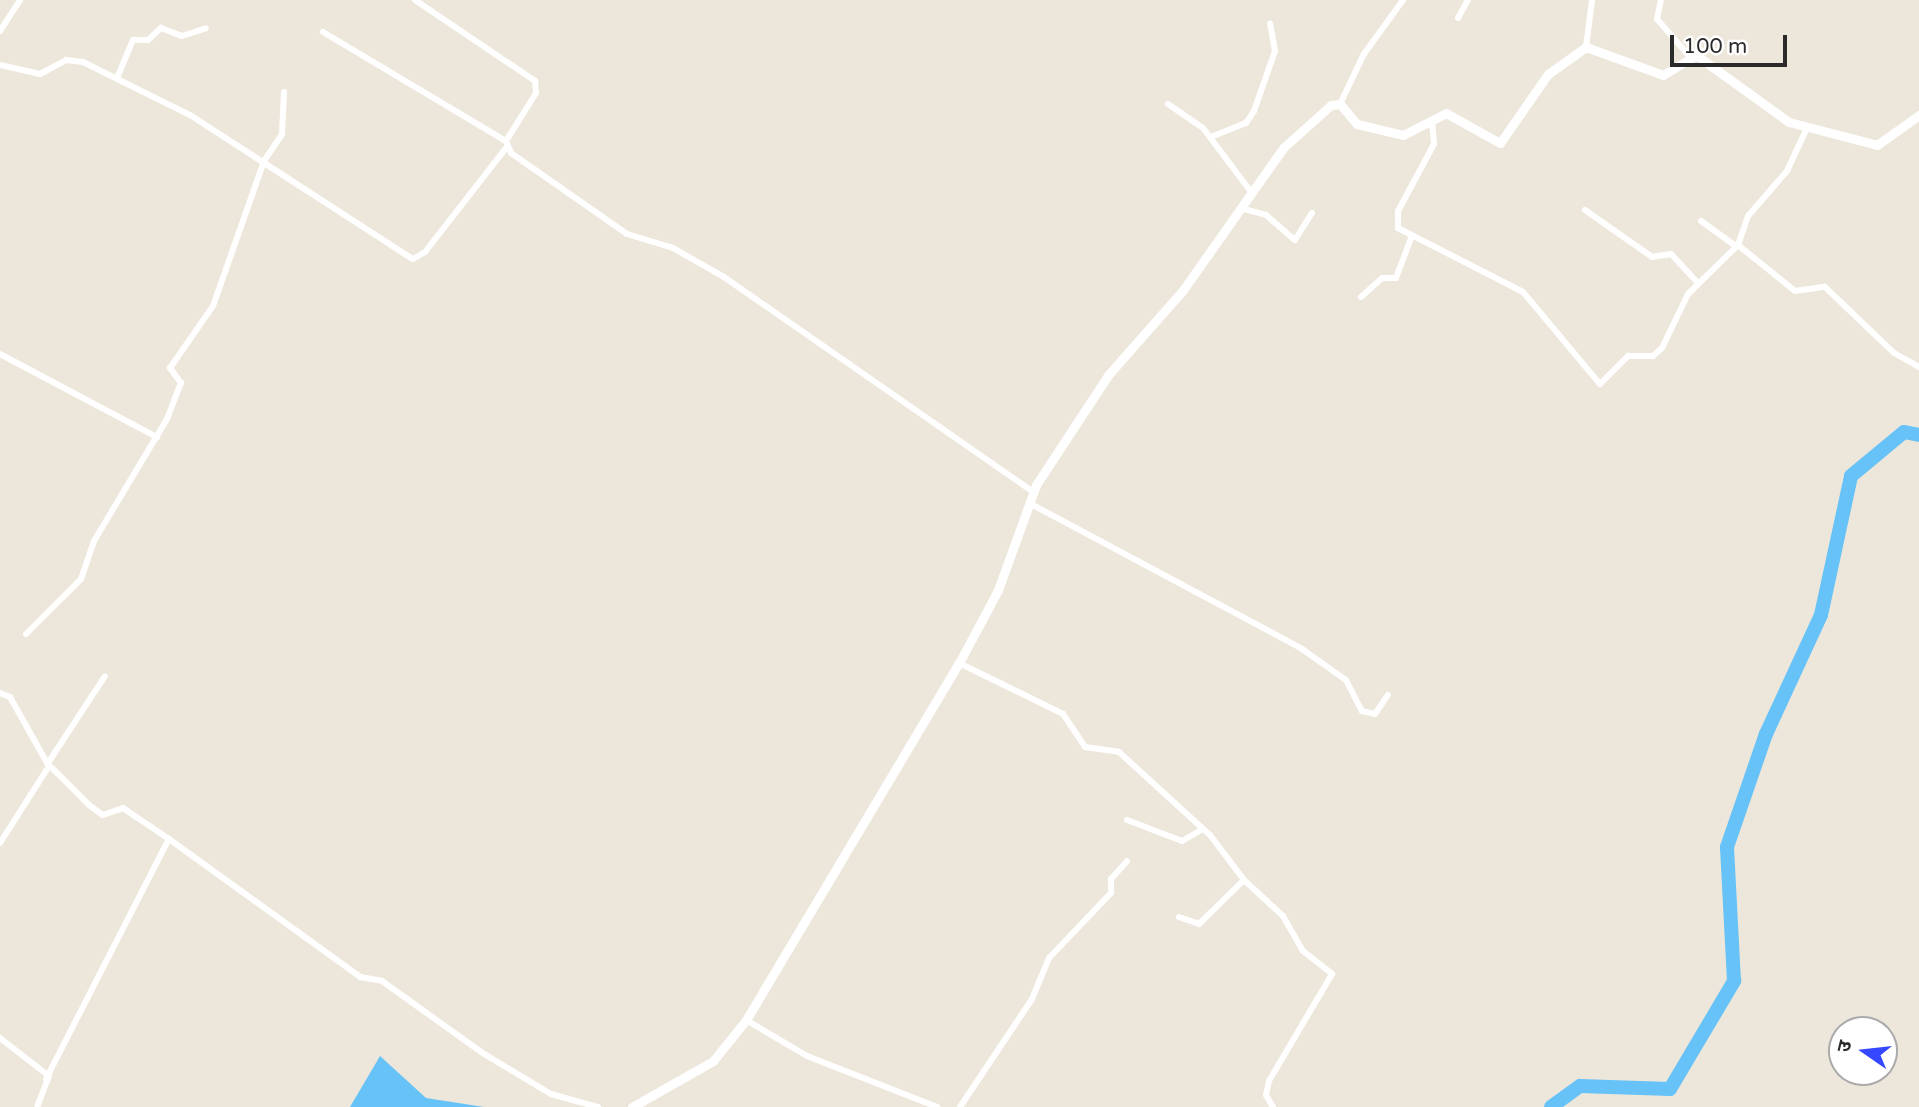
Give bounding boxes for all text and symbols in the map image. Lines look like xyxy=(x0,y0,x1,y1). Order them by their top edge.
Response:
scale bar xyxy=(1674,21,1791,65)
text: 100 m xyxy=(1683,34,1747,59)
north arrow xyxy=(1828,1016,1898,1086)
text: उ xyxy=(1833,1038,1857,1054)

